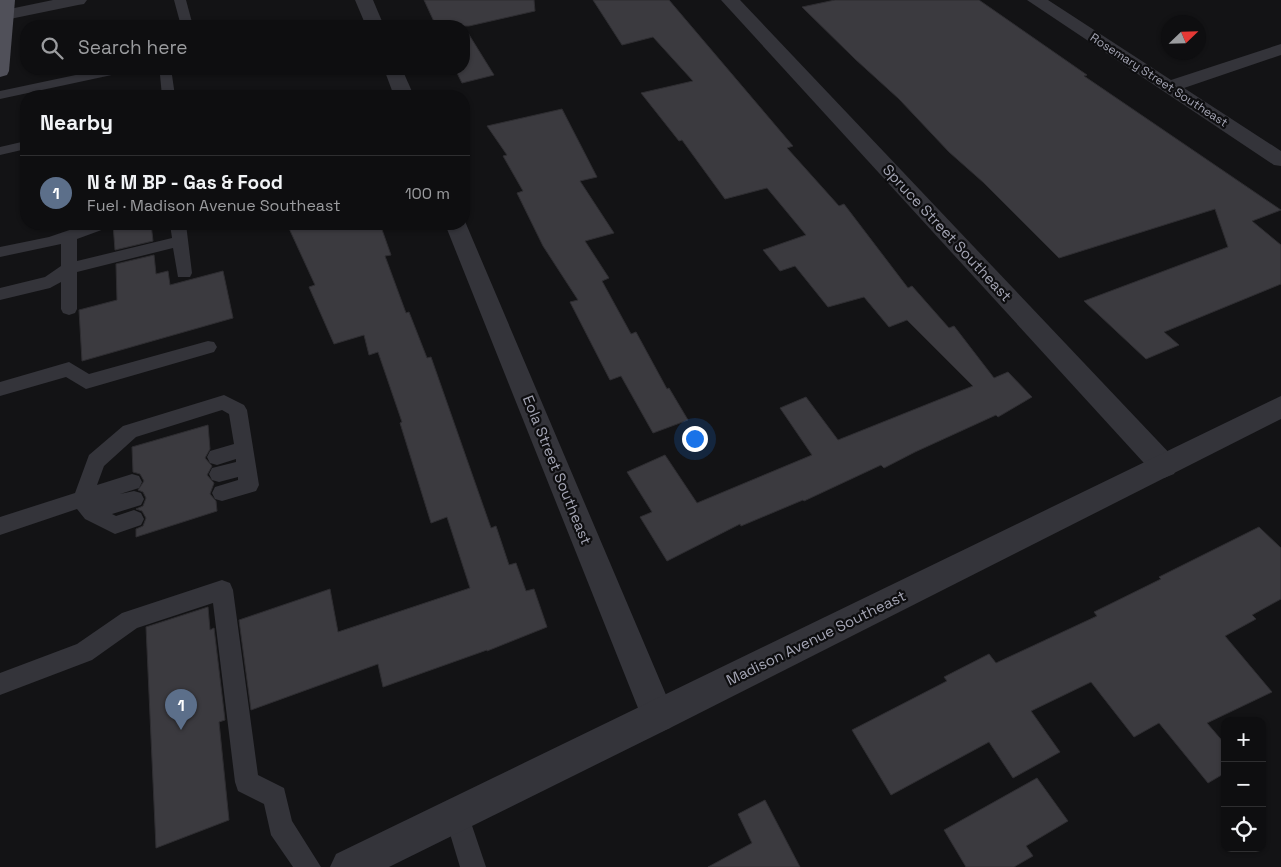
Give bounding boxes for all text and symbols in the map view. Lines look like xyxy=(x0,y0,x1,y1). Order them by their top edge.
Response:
north arrow xyxy=(1161,15,1206,60)
search box xyxy=(20,20,470,75)
street label: Rosemary Street Southeast xyxy=(1087,29,1231,131)
icon: search xyxy=(38,34,66,62)
text: Search here xyxy=(78,35,188,60)
text: Nearby xyxy=(40,109,113,136)
street label: Spruce Street Southeast xyxy=(879,160,1016,305)
text: N & M BP - Gas & Food xyxy=(87,170,283,195)
text: 1 xyxy=(52,183,60,204)
text: 100 m xyxy=(405,183,450,204)
text: Fuel · Madison Avenue Southeast xyxy=(87,195,341,216)
street label: Eola Street Southeast xyxy=(519,392,596,547)
your location xyxy=(682,426,708,452)
street label: Madison Avenue Southeast xyxy=(723,586,909,689)
pin: 1 xyxy=(165,689,197,730)
map controls xyxy=(1221,717,1266,852)
button: + xyxy=(1221,717,1266,762)
button: − xyxy=(1221,762,1266,807)
button: locate xyxy=(1221,807,1266,852)

